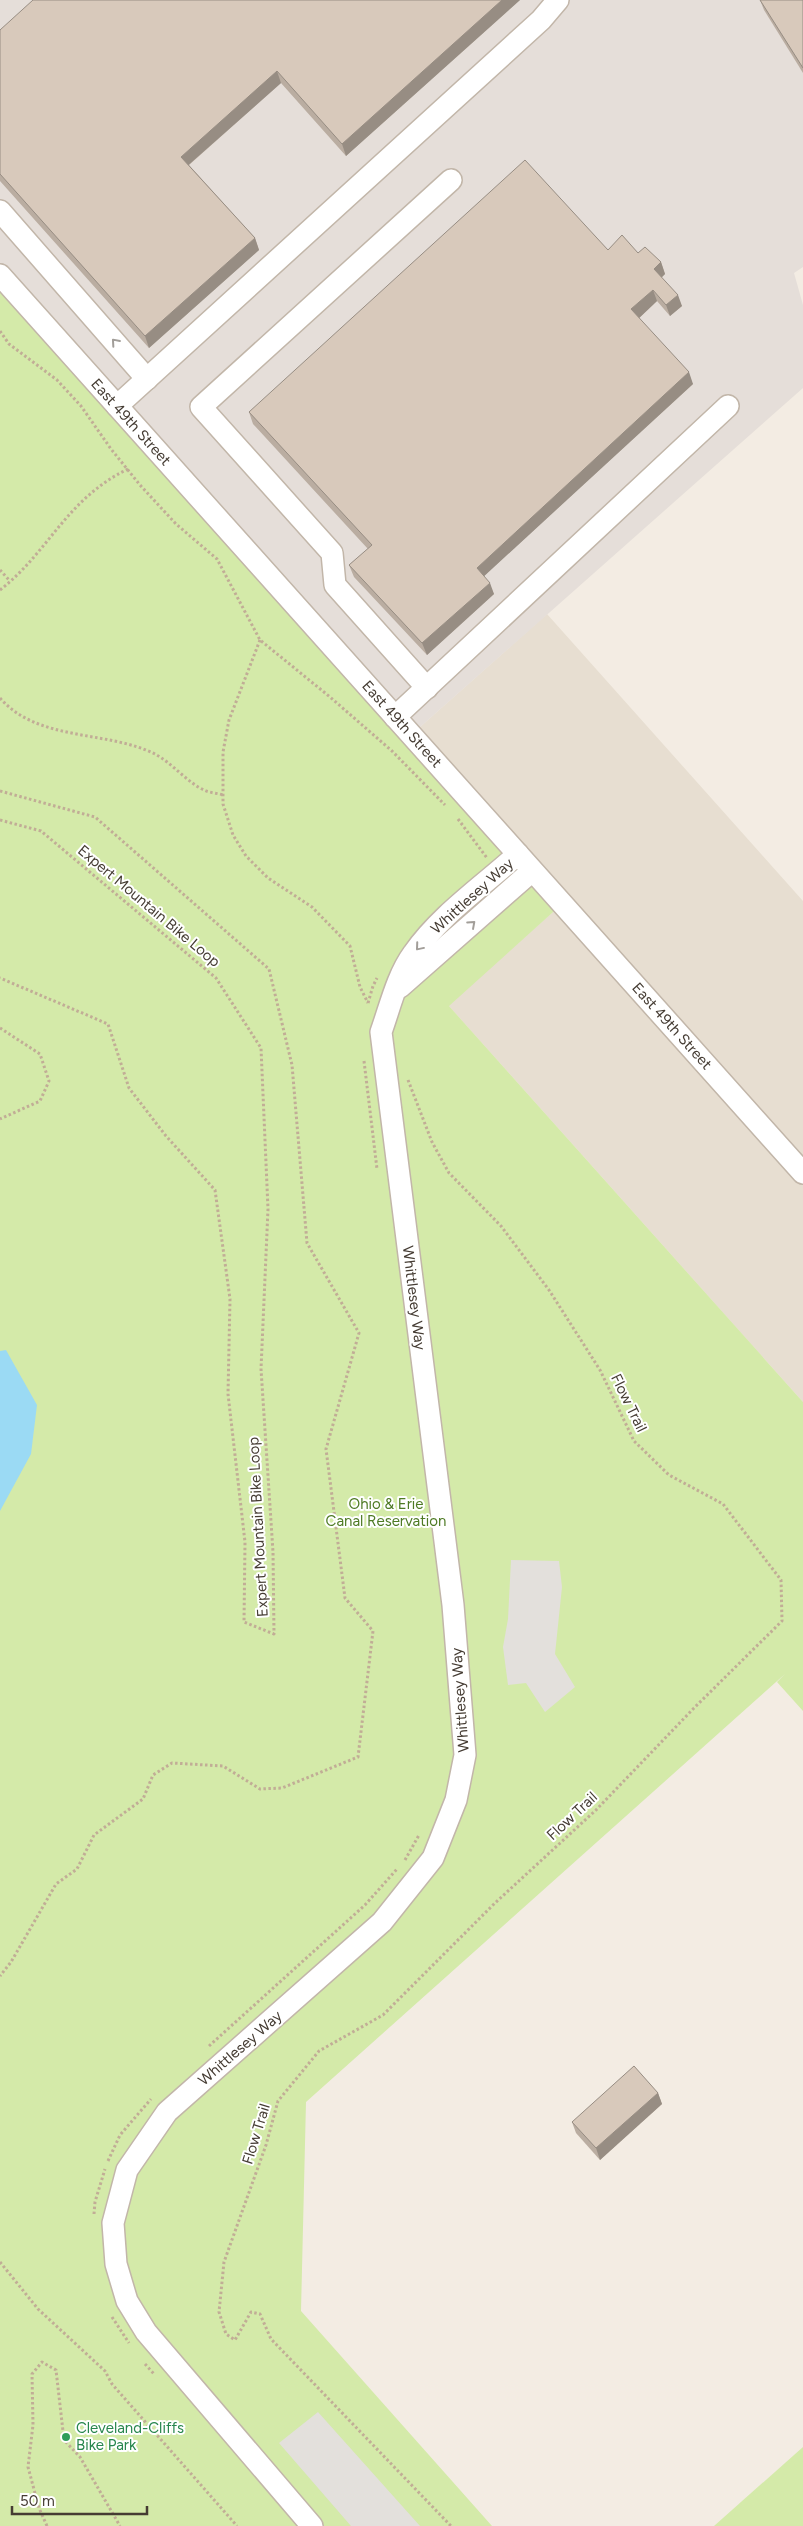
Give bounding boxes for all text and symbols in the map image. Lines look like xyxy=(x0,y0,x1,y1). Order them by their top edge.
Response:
one-way arrow xyxy=(112,339,121,348)
street label: East 49th Street xyxy=(87,375,175,469)
street label: East 49th Street xyxy=(358,677,446,771)
street label: Expert Mountain Bike Loop xyxy=(74,841,224,971)
street label: Whittlesey Way xyxy=(427,854,517,938)
one-way arrow xyxy=(467,921,476,930)
one-way arrow xyxy=(416,941,424,950)
street label: East 49th Street xyxy=(628,979,716,1073)
street label: Whittlesey Way xyxy=(399,1245,429,1351)
street label: Flow Trail xyxy=(607,1371,651,1435)
street label: Expert Mountain Bike Loop xyxy=(244,1436,272,1617)
park label: Ohio & Erie Canal Reservation xyxy=(326,1495,446,1530)
street label: Whittlesey Way xyxy=(447,1647,473,1753)
street label: Flow Trail xyxy=(543,1788,601,1844)
street label: Whittlesey Way xyxy=(195,2007,286,2089)
street label: Flow Trail xyxy=(238,2101,274,2167)
place label: Cleveland-Cliffs Bike Park xyxy=(76,2419,184,2454)
marker: Cleveland-Cliffs Bike Park xyxy=(60,2431,72,2443)
scale bar xyxy=(12,2484,148,2516)
text: 50 m xyxy=(20,2492,55,2510)

